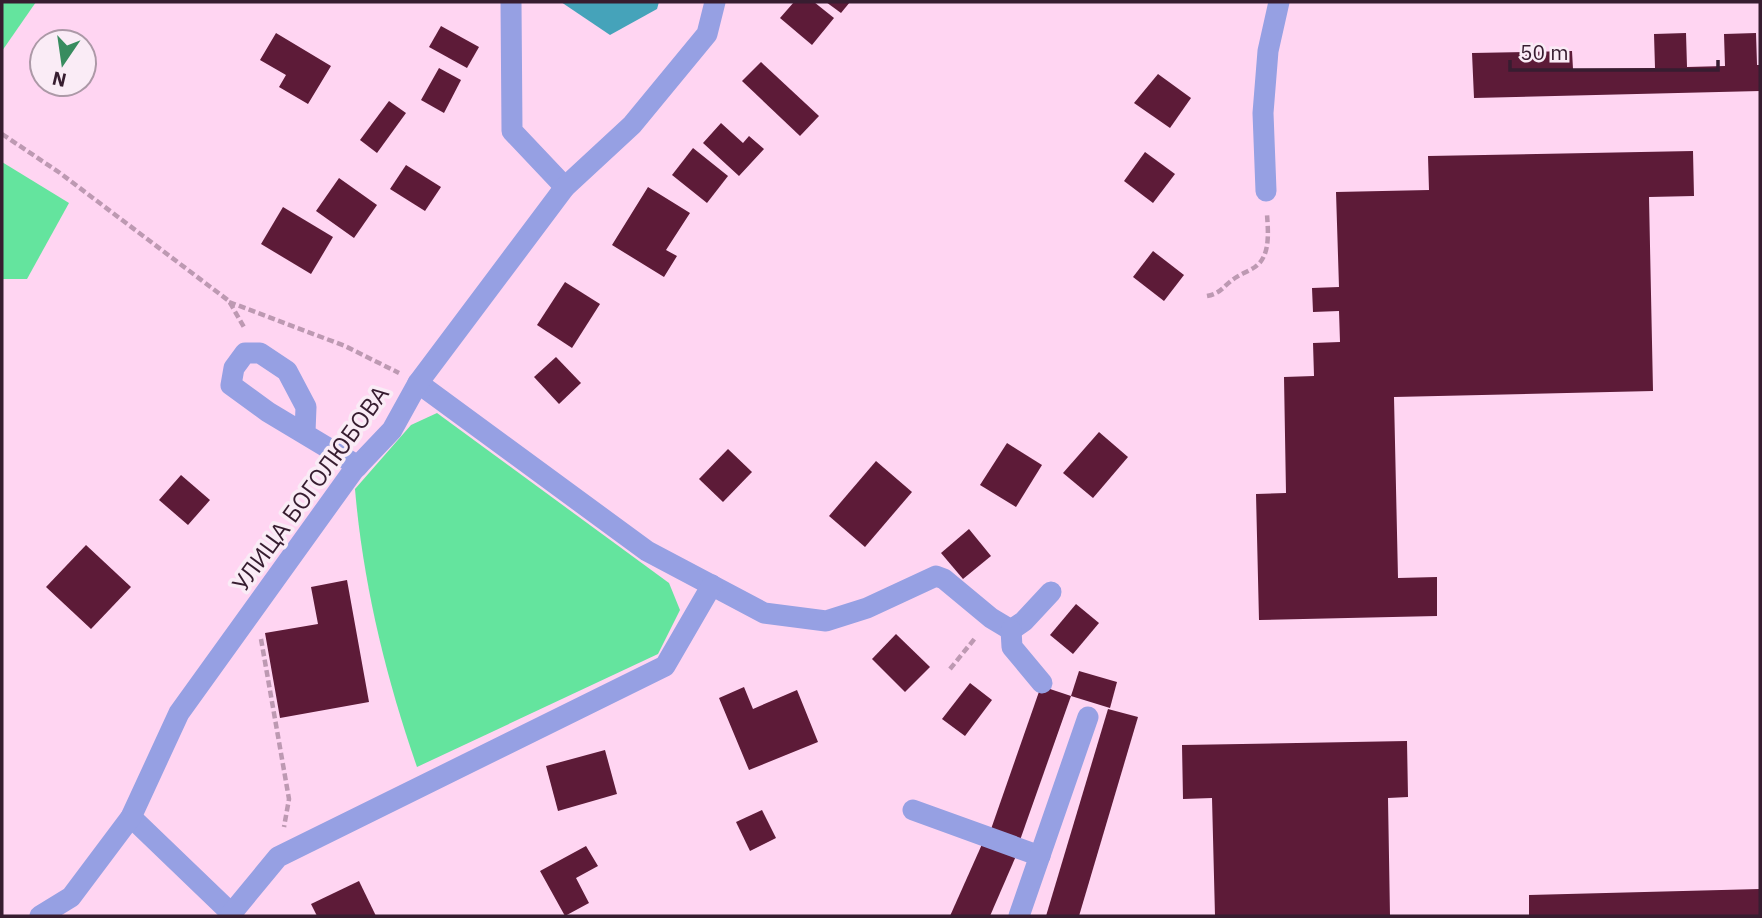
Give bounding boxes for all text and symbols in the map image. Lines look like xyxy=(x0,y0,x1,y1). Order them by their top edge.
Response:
north arrow xyxy=(28,28,98,98)
scale bar xyxy=(1510,28,1718,72)
text: 50 m xyxy=(1520,38,1569,66)
text: N xyxy=(50,66,69,93)
street label: УЛИЦА БОГОЛЮБОВА xyxy=(224,378,396,598)

